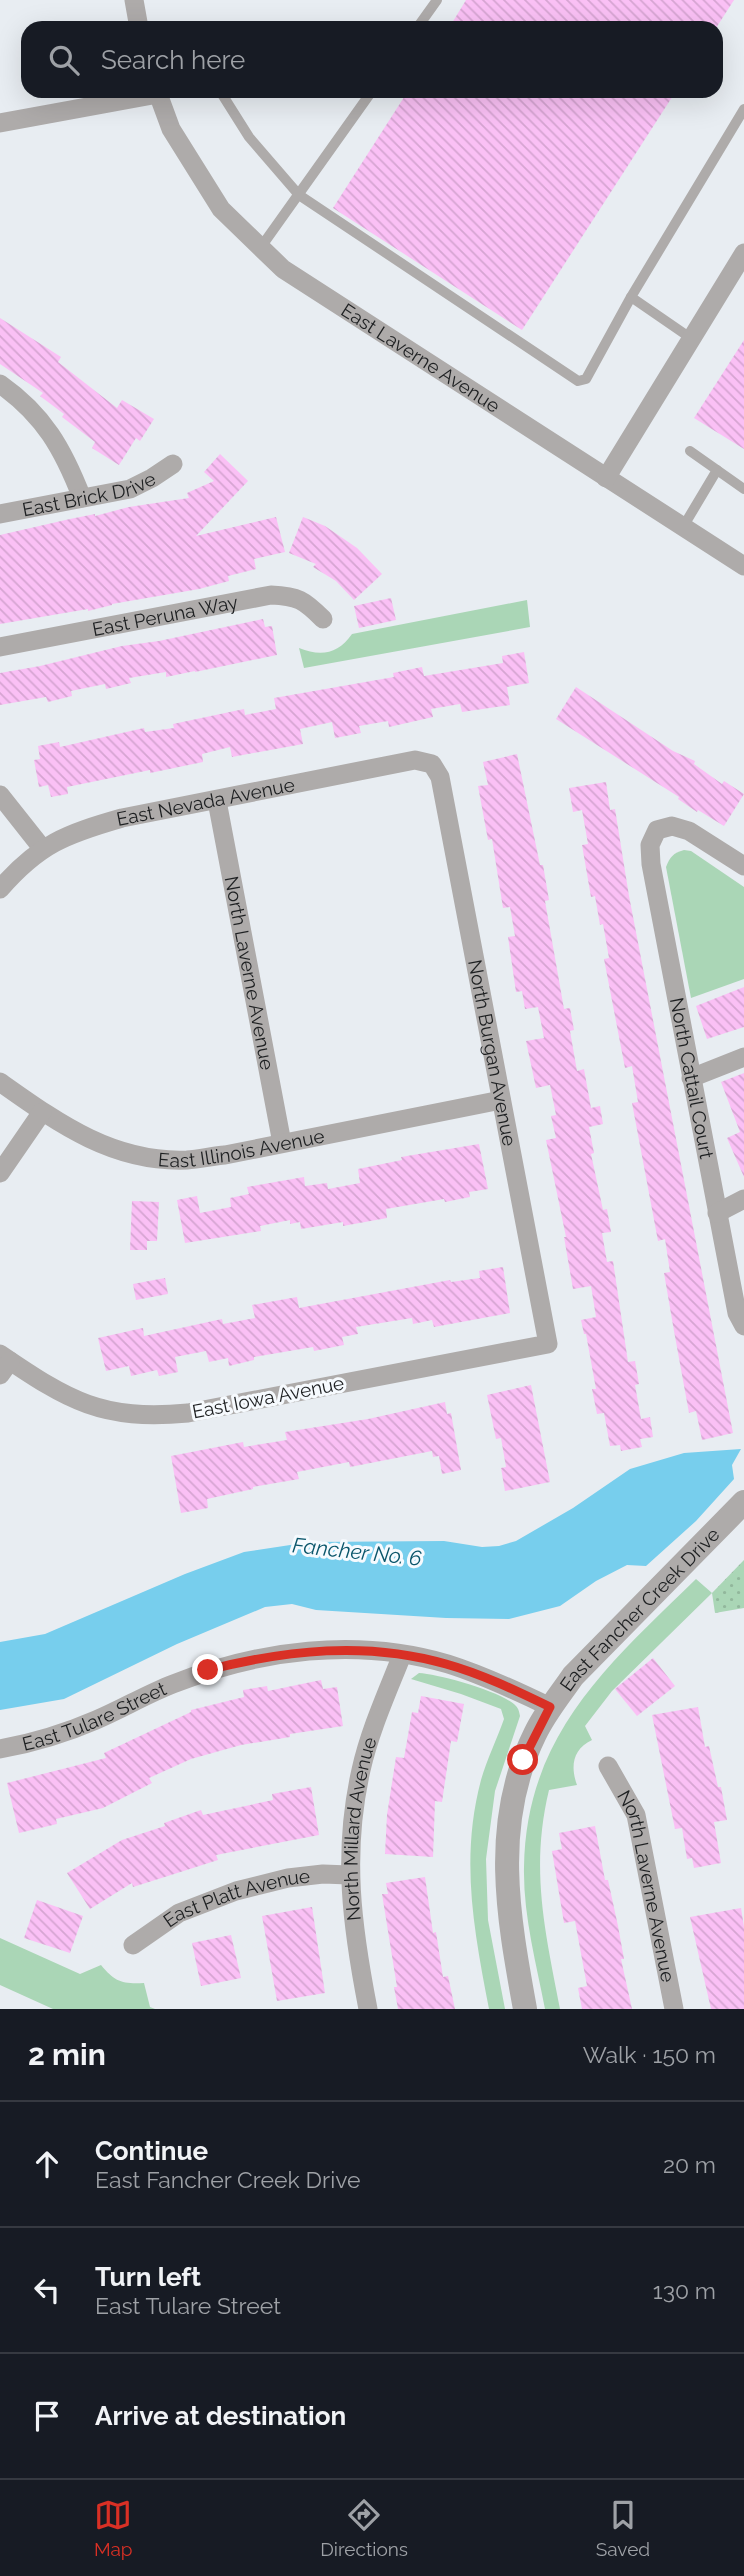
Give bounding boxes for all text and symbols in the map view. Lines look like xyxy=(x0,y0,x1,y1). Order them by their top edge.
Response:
search box xyxy=(21,21,723,98)
icon: search xyxy=(45,41,83,79)
text: Search here xyxy=(101,45,245,75)
street label: East Laverne Avenue xyxy=(337,299,504,417)
street label: East Brick Drive xyxy=(20,467,159,521)
street label: East Peruna Way xyxy=(90,591,240,640)
street label: East Nevada Avenue xyxy=(114,773,296,830)
street label: North Laverne Avenue xyxy=(220,874,279,1072)
street label: North Burgan Avenue xyxy=(464,958,521,1148)
street label: North Cattail Court xyxy=(666,996,718,1161)
street label: East Illinois Avenue xyxy=(157,1124,326,1171)
street label: East Iowa Avenue xyxy=(190,1371,346,1423)
street label: East Fancher Creek Drive xyxy=(555,1523,724,1695)
water label: Fancher No. 6 xyxy=(291,1532,423,1571)
route end xyxy=(192,1654,223,1685)
street label: East Tulare Street xyxy=(20,1677,170,1755)
street label: North Millard Avenue xyxy=(340,1734,381,1922)
route start xyxy=(507,1744,538,1775)
street label: North Laverne Avenue xyxy=(613,1786,679,1984)
street label: East Platt Avenue xyxy=(159,1865,311,1932)
text: 2 min xyxy=(28,2037,106,2072)
text: Walk · 150 m xyxy=(583,2041,716,2068)
text: Continue xyxy=(95,2136,208,2166)
icon: ahead xyxy=(28,2145,66,2183)
text: 20 m xyxy=(663,2151,716,2178)
text: East Fancher Creek Drive xyxy=(95,2166,361,2193)
text: Turn left xyxy=(95,2262,201,2292)
icon: left xyxy=(28,2271,66,2309)
text: 130 m xyxy=(653,2277,716,2304)
text: East Tulare Street xyxy=(95,2292,281,2319)
icon: arrive xyxy=(28,2397,66,2435)
text: Arrive at destination xyxy=(95,2401,346,2431)
tab: Map xyxy=(94,2496,133,2560)
tab: Directions xyxy=(320,2496,408,2560)
tab: Saved xyxy=(596,2496,650,2560)

